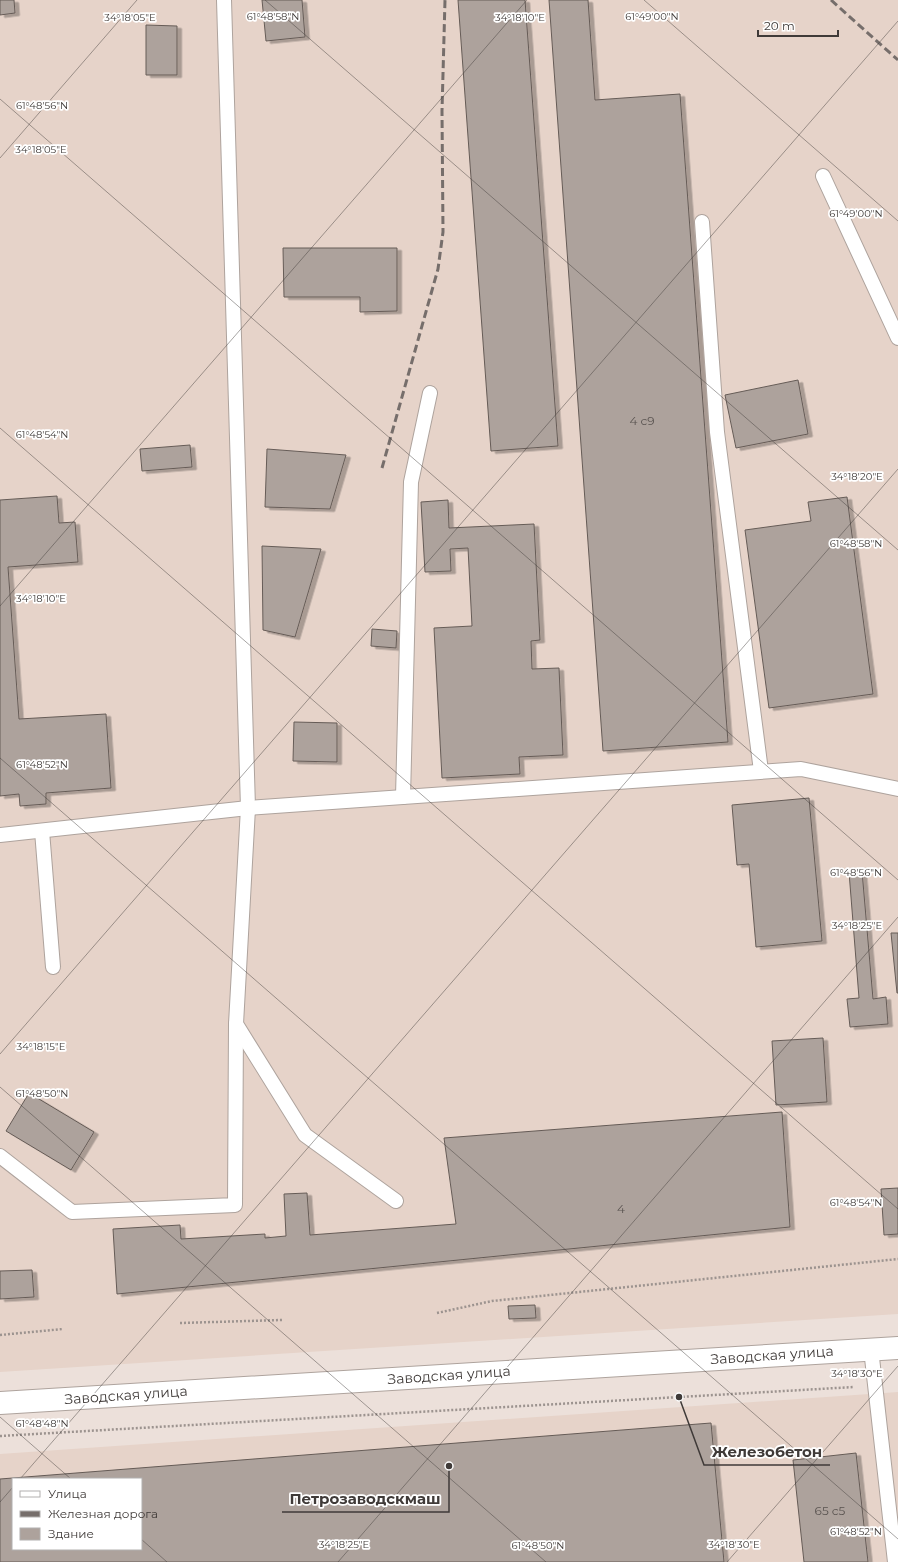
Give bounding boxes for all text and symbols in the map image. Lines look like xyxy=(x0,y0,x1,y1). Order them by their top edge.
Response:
text: 61°48'58"N xyxy=(247,10,299,23)
text: 61°49'00"N xyxy=(625,10,679,23)
text: 34°18'05"E xyxy=(104,11,156,24)
text: 34°18'10"E xyxy=(495,11,545,24)
scale bar xyxy=(758,12,838,38)
text: 20 m xyxy=(764,18,795,33)
text: 61°48'56"N xyxy=(16,99,68,112)
text: 34°18'05"E xyxy=(15,143,67,156)
text: 61°49'00"N xyxy=(829,207,883,220)
house number: 4 с9 xyxy=(629,413,655,428)
text: 61°48'54"N xyxy=(16,428,68,441)
text: 34°18'20"E xyxy=(831,470,883,483)
text: 61°48'58"N xyxy=(830,537,882,550)
text: 34°18'10"E xyxy=(16,592,66,605)
text: 61°48'52"N xyxy=(16,758,68,771)
text: 61°48'56"N xyxy=(830,866,882,879)
text: 34°18'25"E xyxy=(832,919,883,932)
text: 34°18'15"E xyxy=(17,1040,66,1053)
text: 61°48'50"N xyxy=(16,1087,68,1100)
text: 61°48'54"N xyxy=(830,1196,882,1209)
house number: 4 xyxy=(617,1201,625,1216)
street label: Заводская улица xyxy=(710,1342,834,1368)
street label: Заводская улица xyxy=(387,1362,511,1388)
text: 34°18'30"E xyxy=(831,1367,883,1380)
street label: Заводская улица xyxy=(64,1382,188,1408)
text: 61°48'48"N xyxy=(15,1417,69,1430)
callout: Железобетон xyxy=(704,1438,830,1465)
text: Железобетон xyxy=(712,1442,822,1461)
legend xyxy=(12,1478,142,1550)
callout: Петрозаводскмаш xyxy=(282,1485,449,1512)
text: Улица xyxy=(48,1486,87,1501)
text: Петрозаводскмаш xyxy=(289,1489,441,1508)
house number: 65 с5 xyxy=(815,1503,846,1518)
text: Железная дорога xyxy=(48,1506,158,1521)
text: 61°48'52"N xyxy=(830,1525,882,1538)
text: Здание xyxy=(48,1526,94,1541)
text: 34°18'25"E xyxy=(319,1538,370,1551)
text: 34°18'30"E xyxy=(708,1538,760,1551)
text: 61°48'50"N xyxy=(512,1539,564,1552)

